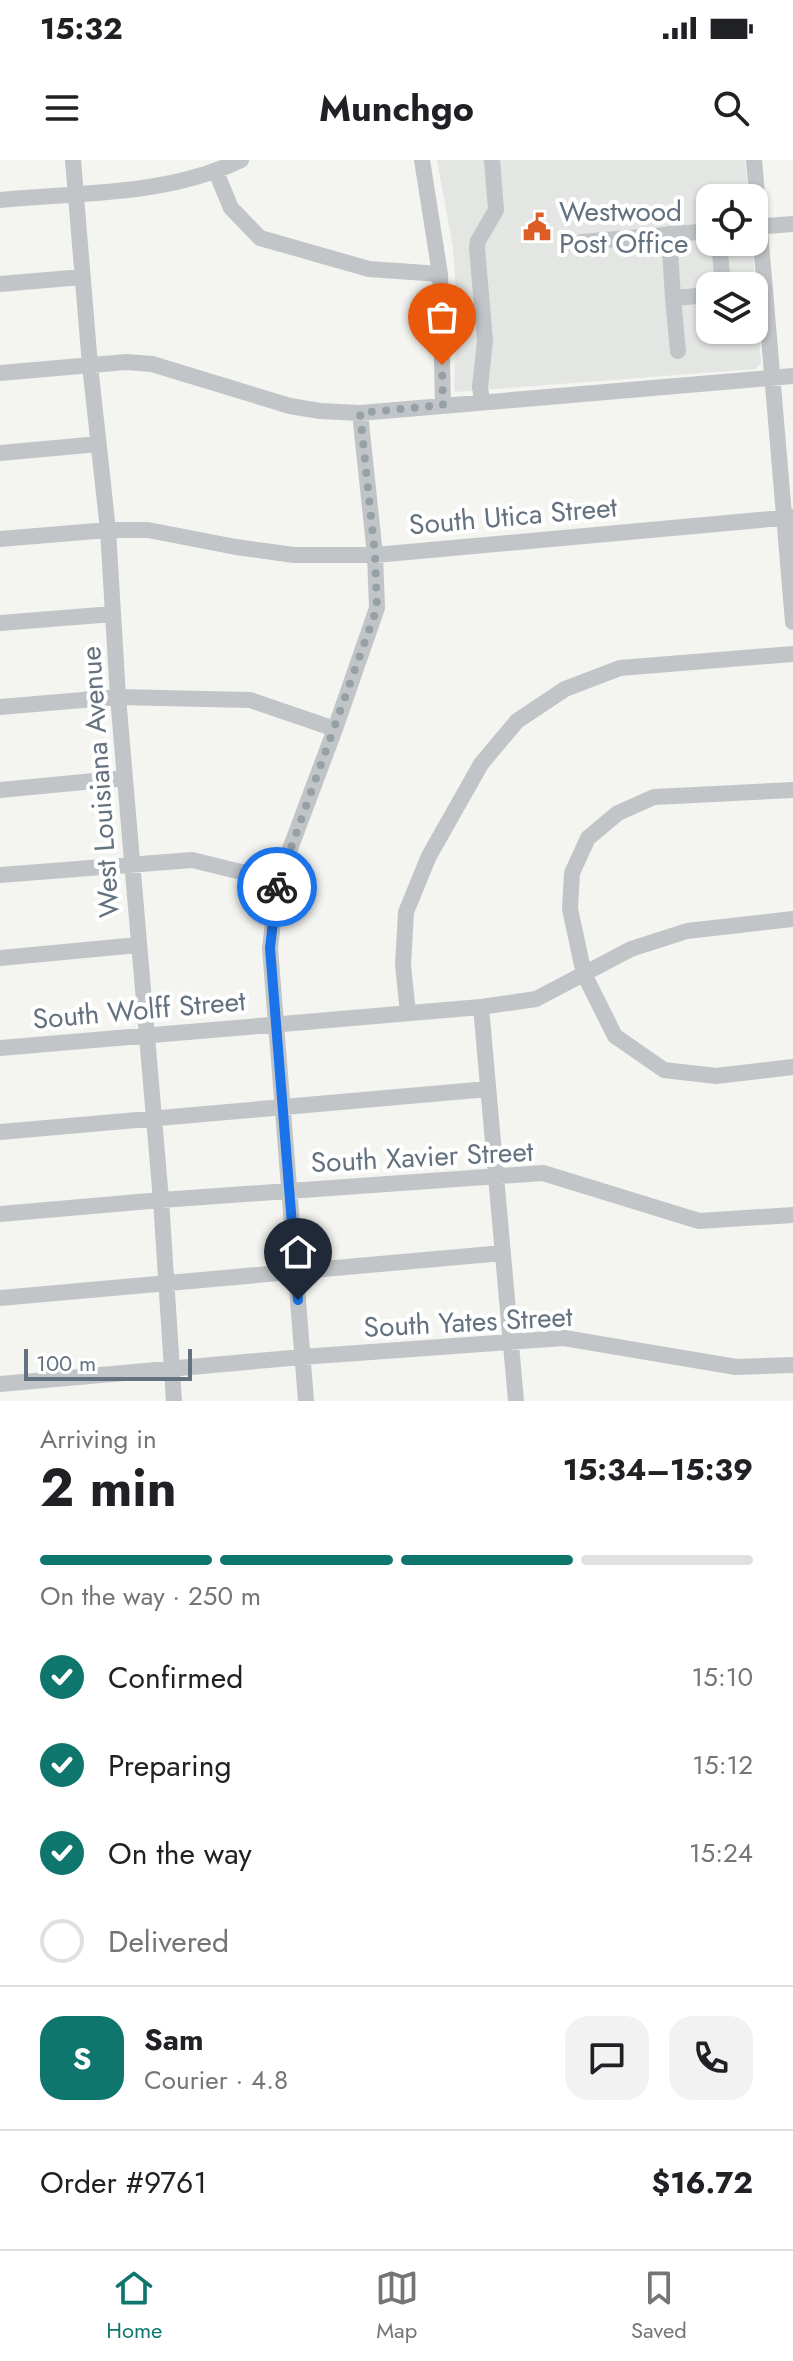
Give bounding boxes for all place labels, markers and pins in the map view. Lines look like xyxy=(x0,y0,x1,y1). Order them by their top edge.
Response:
place label: Westwood Post Office xyxy=(559,191,688,264)
public building icon: Westwood Post Office xyxy=(522,212,552,242)
pin xyxy=(408,283,476,365)
pin xyxy=(264,1218,332,1300)

